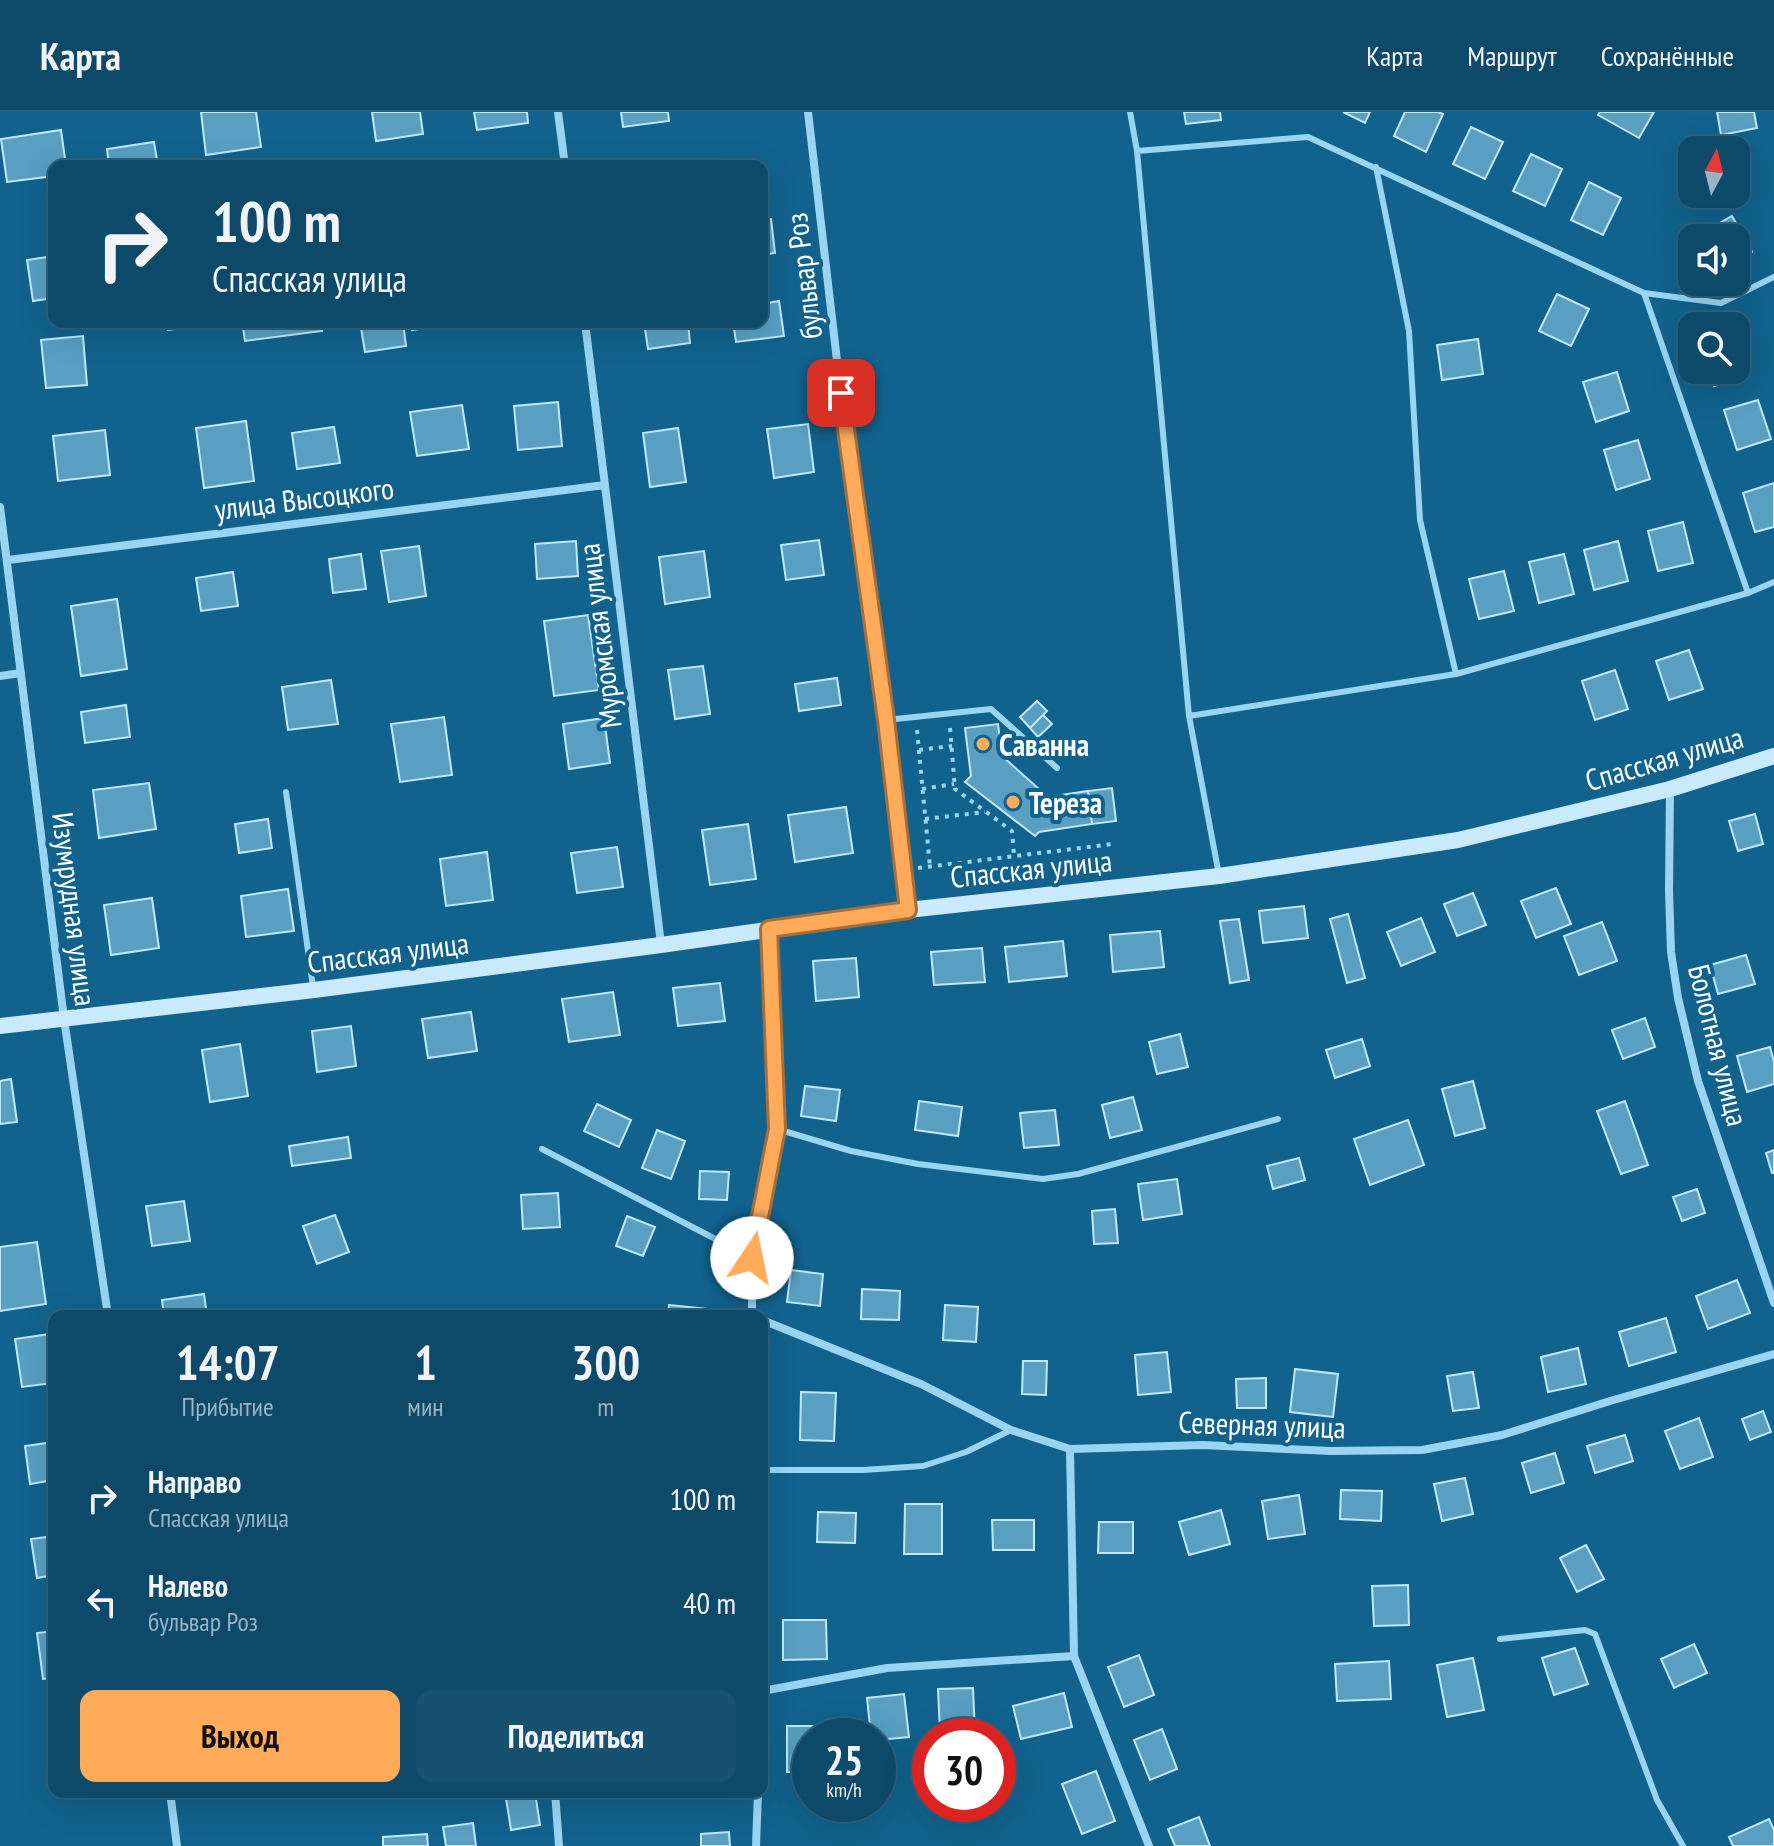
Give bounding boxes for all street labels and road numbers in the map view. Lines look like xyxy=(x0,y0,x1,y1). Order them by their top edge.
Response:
street label: бульвар Роз xyxy=(776,211,830,341)
street label: улица Высоцкого xyxy=(212,468,396,528)
street label: Муромская улица xyxy=(568,541,630,731)
street label: Спасская улица xyxy=(1581,717,1747,799)
street label: Изумрудная улица xyxy=(44,810,106,1008)
street label: Спасская улица xyxy=(948,840,1114,896)
street label: Спасская улица xyxy=(305,923,471,981)
street label: Болотная улица xyxy=(1680,960,1758,1130)
street label: Северная улица xyxy=(1178,1402,1346,1446)

